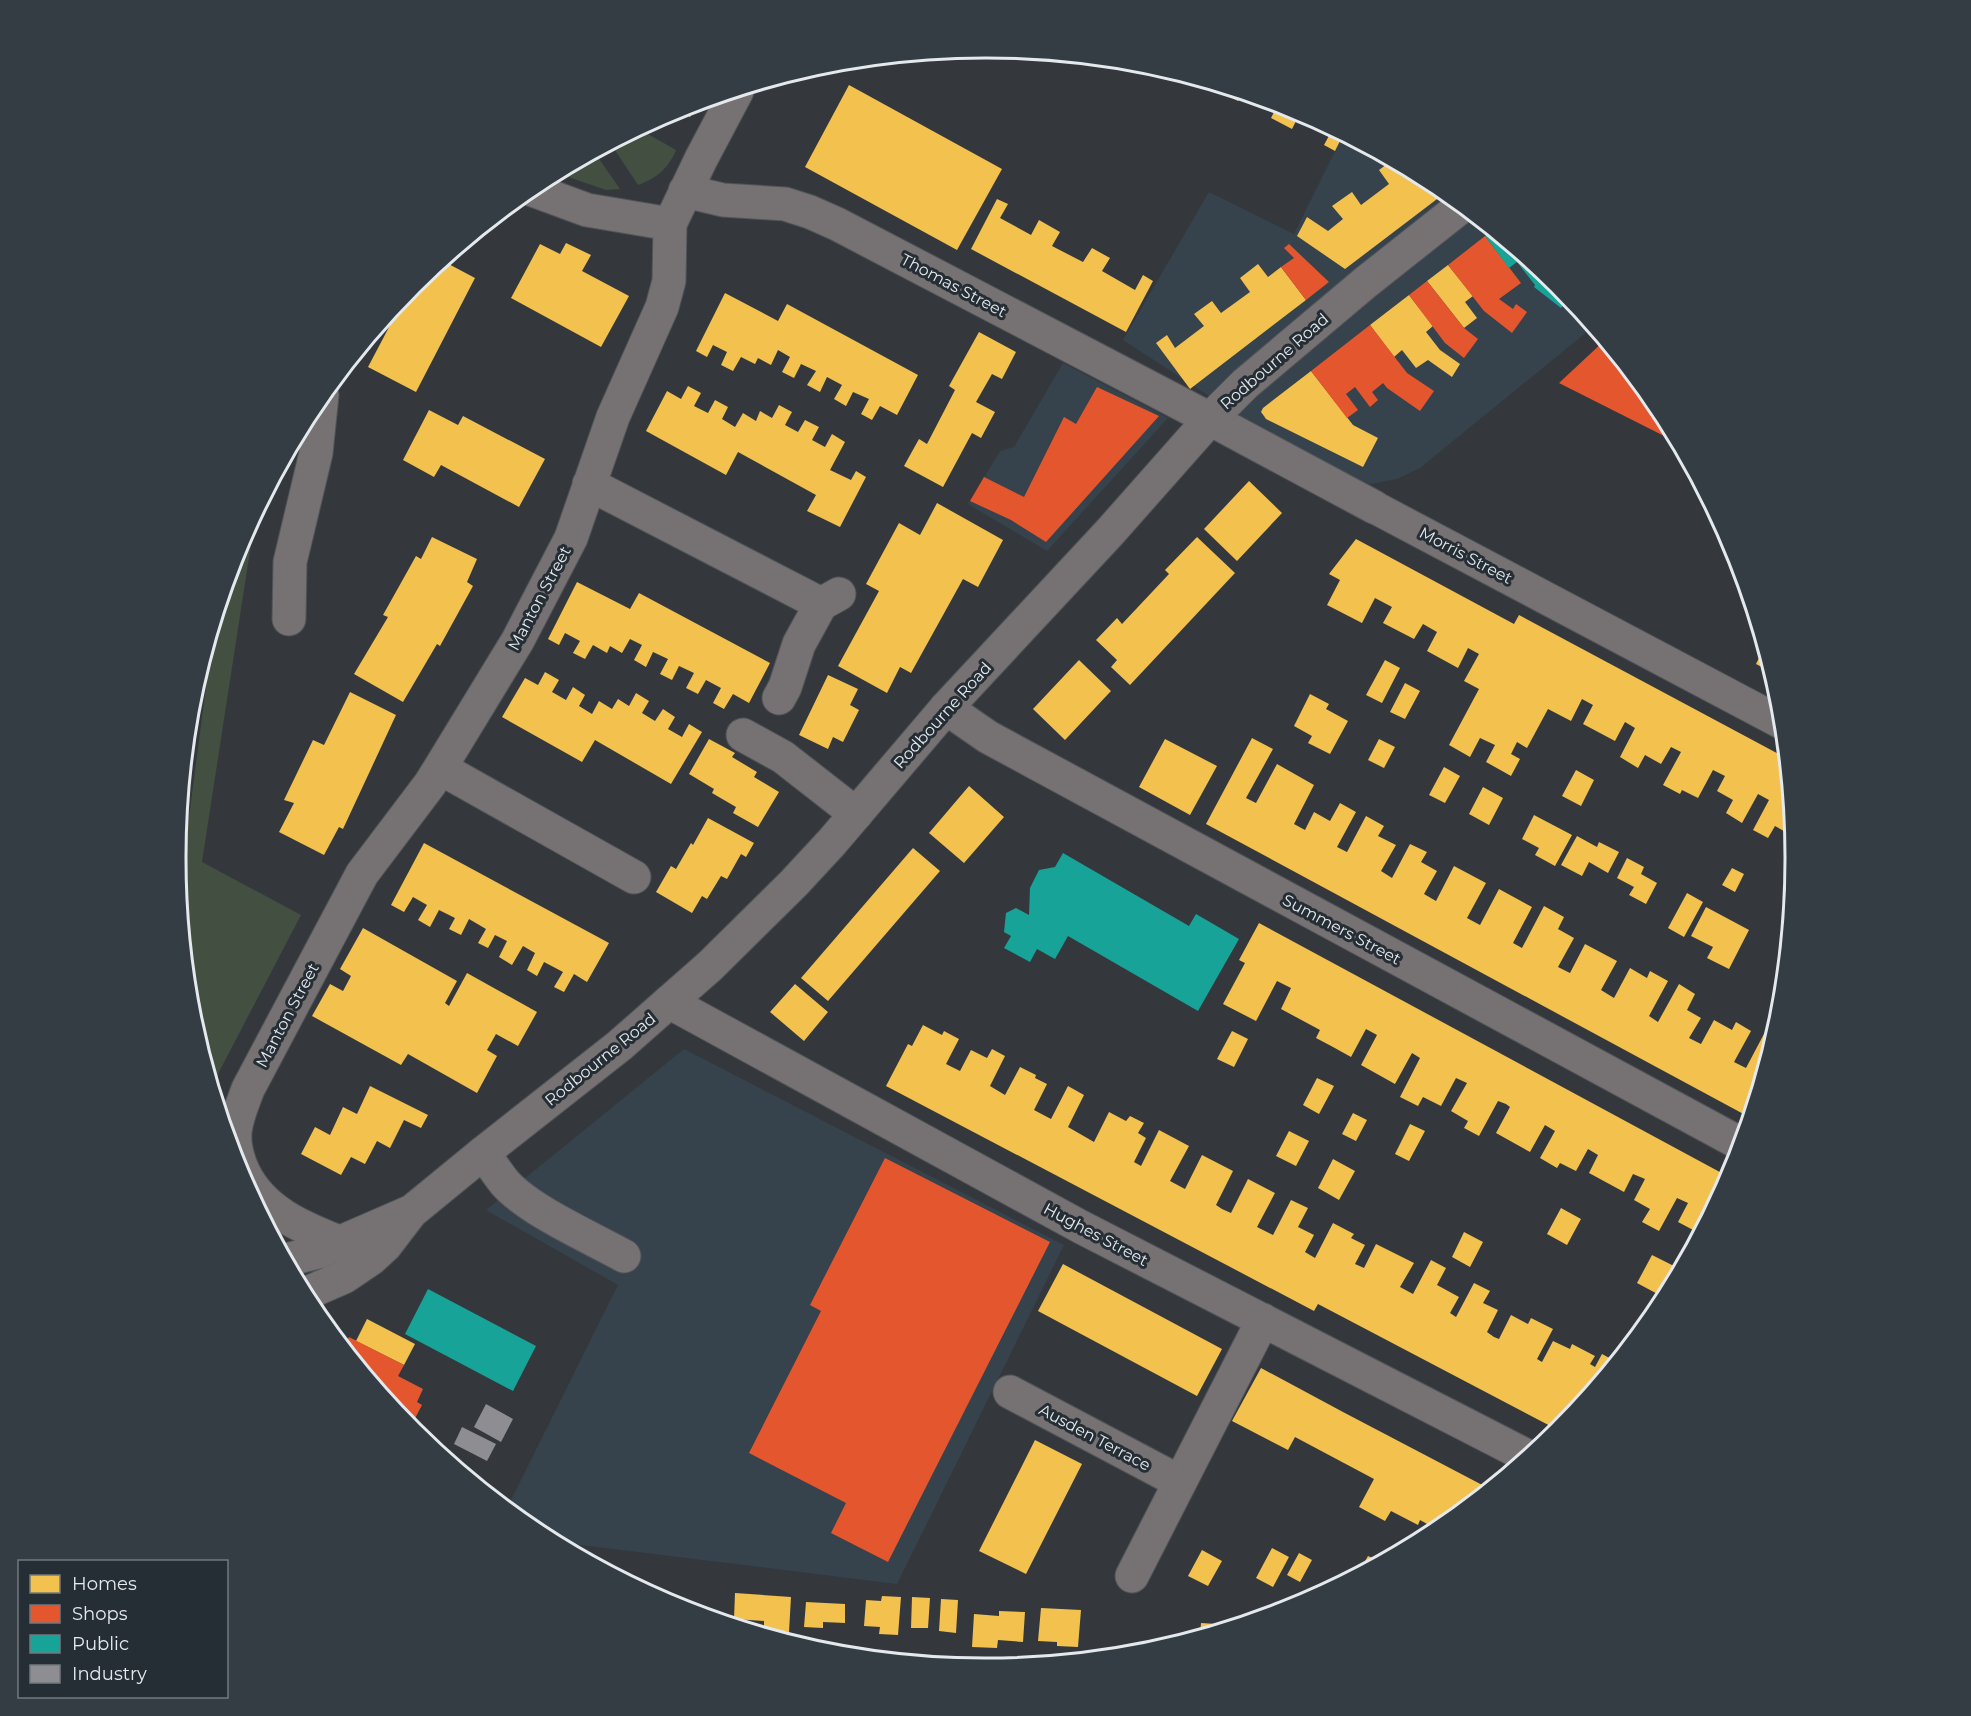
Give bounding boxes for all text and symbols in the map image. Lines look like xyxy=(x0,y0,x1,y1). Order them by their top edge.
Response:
street label: Thomas Street xyxy=(898,250,1010,321)
street label: Rodbourne Road xyxy=(1216,309,1332,413)
street label: Morris Street xyxy=(1416,523,1516,588)
street label: Manton Street xyxy=(504,543,575,654)
street label: Rodbourne Road xyxy=(890,658,995,773)
street label: Summers Street xyxy=(1279,890,1404,969)
street label: Manton Street xyxy=(252,960,323,1071)
street label: Rodbourne Road xyxy=(541,1009,659,1110)
street label: Hughes Street xyxy=(1040,1199,1152,1270)
street label: Ausden Terrace xyxy=(1036,1400,1154,1475)
legend xyxy=(18,1560,228,1698)
text: Homes xyxy=(72,1573,137,1595)
text: Shops xyxy=(72,1603,128,1625)
text: Public xyxy=(72,1633,129,1655)
text: Industry xyxy=(72,1663,147,1685)

